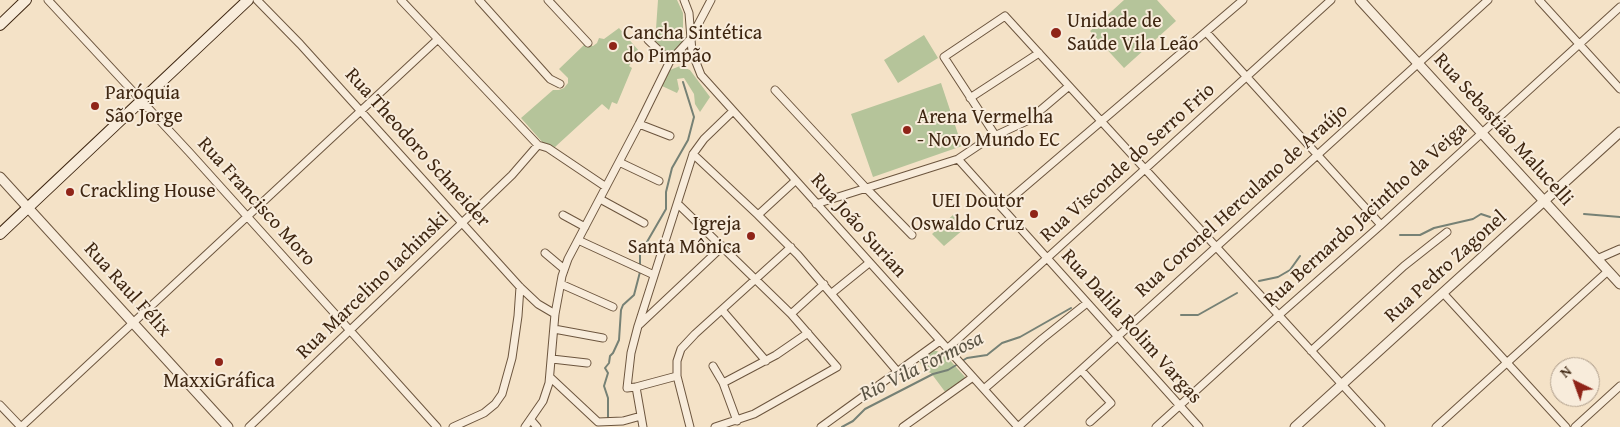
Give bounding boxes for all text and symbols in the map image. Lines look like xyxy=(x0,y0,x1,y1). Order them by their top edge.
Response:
place label: Unidade de Saúde Vila Leão xyxy=(1067,10,1198,57)
place label: Cancha Sintética do Pimpão xyxy=(623,22,762,69)
marker: Unidade de Saúde Vila Leão xyxy=(1049,26,1063,40)
marker: Cancha Sintética do Pimpão xyxy=(607,40,619,52)
street label: Rua Sebastião Malucelli xyxy=(1428,49,1578,211)
street label: Rua Theodoro Schneider xyxy=(339,64,495,232)
street label: Rua Visconde do Serro Frio xyxy=(1036,78,1220,248)
place label: Paróquia São Jorge xyxy=(105,82,183,129)
street label: Rua Coronel Herculano de Araújo xyxy=(1131,99,1353,303)
marker: Paróquia São Jorge xyxy=(89,100,101,112)
place label: Arena Vermelha - Novo Mundo EC xyxy=(917,106,1060,153)
street label: Rua Bernardo Jacintho da Veiga xyxy=(1260,118,1472,312)
marker: Arena Vermelha - Novo Mundo EC xyxy=(901,124,913,136)
street label: Rua Francisco Moro xyxy=(192,133,320,271)
street label: Rua João Surian xyxy=(805,169,911,283)
place label: Crackling House xyxy=(80,180,216,204)
marker: Crackling House xyxy=(64,186,76,198)
place label: UEI Doutor Oswaldo Cruz xyxy=(911,190,1024,237)
street label: Rua Pedro Zagonel xyxy=(1380,206,1512,328)
street label: Rua Marcelino Iachinski xyxy=(292,207,454,365)
marker: UEI Doutor Oswaldo Cruz xyxy=(1028,208,1040,220)
place label: Igreja Santa Mônica xyxy=(628,213,741,260)
marker: Igreja Santa Mônica xyxy=(745,230,757,242)
street label: Rua Raul Félix xyxy=(78,238,176,342)
street label: Rua Dalila Rolim Vargas xyxy=(1055,245,1207,409)
water label: Rio Vila Formosa xyxy=(856,326,988,408)
marker: MaxxiGráfica xyxy=(213,356,225,368)
north arrow xyxy=(1550,357,1600,407)
text: N xyxy=(1555,361,1576,382)
place label: MaxxiGráfica xyxy=(163,370,275,394)

